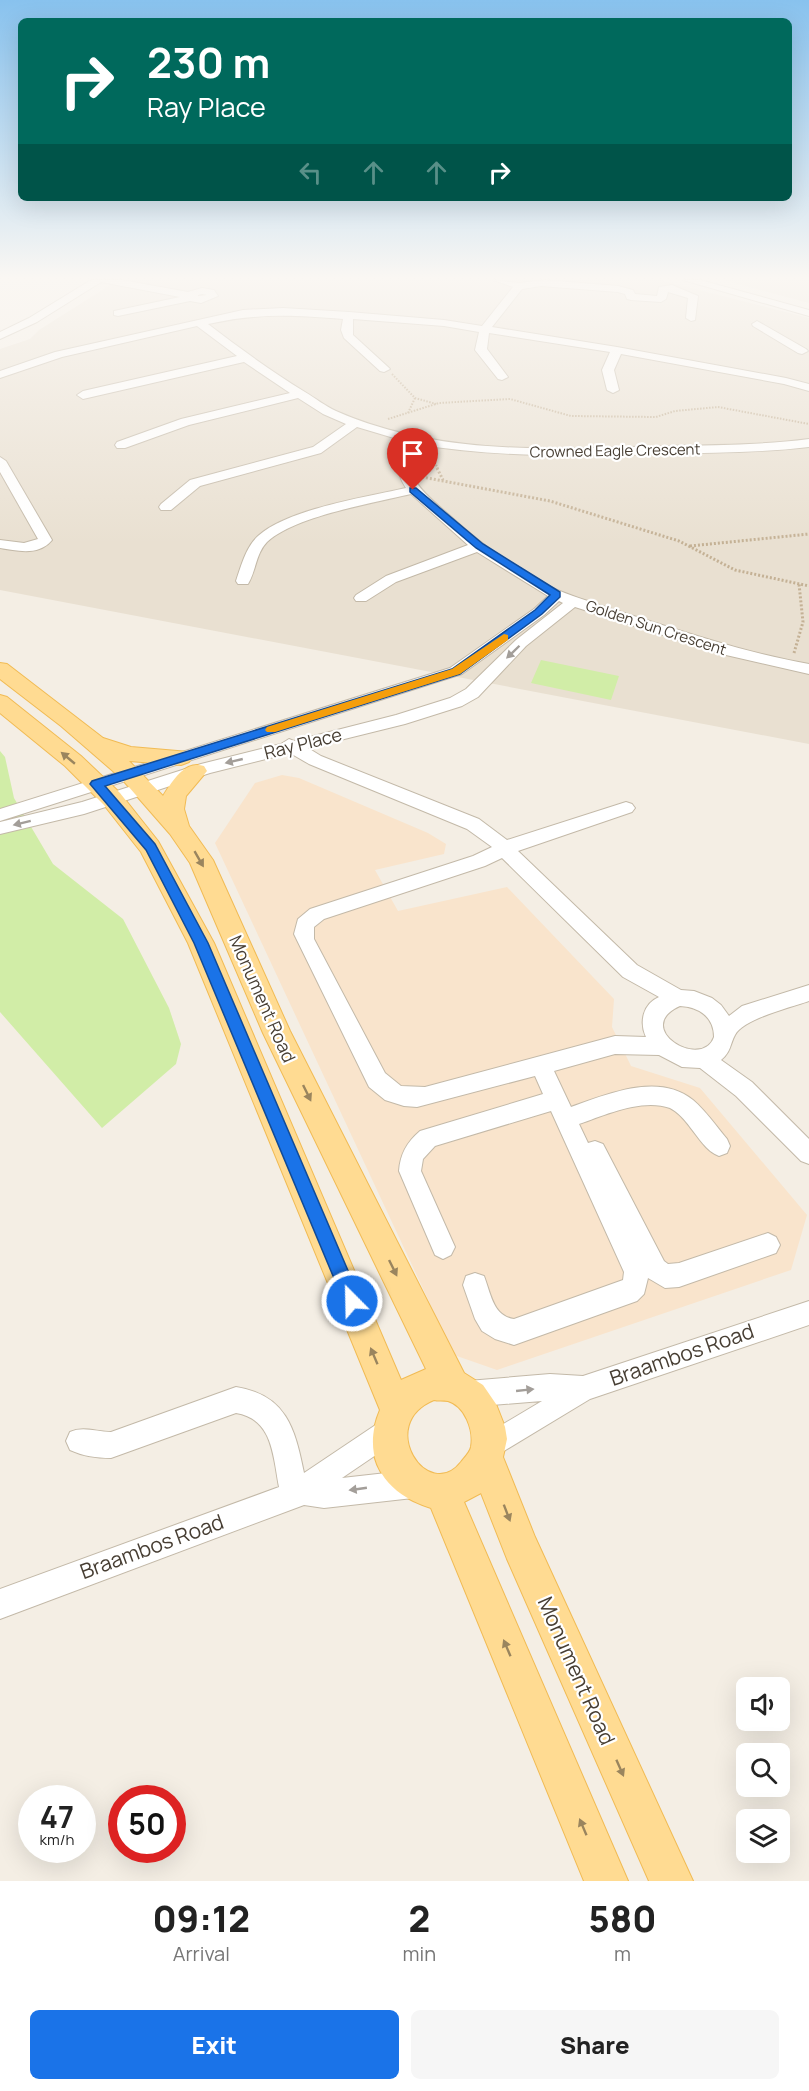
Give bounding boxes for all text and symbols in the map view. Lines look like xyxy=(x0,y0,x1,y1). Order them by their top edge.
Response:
text: 230 m xyxy=(147,33,270,91)
icon: right xyxy=(48,42,126,120)
text: Ray Place xyxy=(147,88,266,125)
icon: left xyxy=(294,156,327,189)
icon: ahead xyxy=(357,156,390,189)
icon: ahead xyxy=(420,156,453,189)
icon: right xyxy=(483,156,516,189)
pin xyxy=(387,428,438,490)
icon: arrive xyxy=(396,437,429,470)
street label: Crowned Eagle Crescent xyxy=(529,439,701,462)
street label: Golden Sun Crescent xyxy=(583,595,729,660)
one-way arrow xyxy=(505,645,520,659)
street label: Ray Place xyxy=(261,722,344,764)
one-way arrow xyxy=(60,751,76,764)
one-way arrow xyxy=(224,757,243,766)
one-way arrow xyxy=(12,819,31,829)
one-way arrow xyxy=(194,851,204,868)
street label: Monument Road xyxy=(224,931,302,1066)
one-way arrow xyxy=(302,1085,311,1102)
one-way arrow xyxy=(388,1259,398,1277)
position arrow xyxy=(320,1269,384,1333)
street label: Braambos Road xyxy=(606,1316,758,1392)
one-way arrow xyxy=(369,1346,379,1364)
one-way arrow xyxy=(516,1385,535,1395)
one-way arrow xyxy=(349,1485,368,1494)
one-way arrow xyxy=(503,1504,512,1522)
street label: Braambos Road xyxy=(76,1507,227,1585)
street label: Monument Road xyxy=(532,1592,622,1749)
one-way arrow xyxy=(502,1638,512,1656)
map controls xyxy=(736,1677,790,1863)
button: sound xyxy=(736,1677,790,1731)
button: search xyxy=(736,1743,790,1797)
one-way arrow xyxy=(616,1759,625,1776)
speed limit sign: 50 xyxy=(108,1785,186,1863)
text: 47 xyxy=(40,1796,74,1837)
button: layers xyxy=(736,1809,790,1863)
one-way arrow xyxy=(579,1819,588,1836)
text: km/h xyxy=(40,1829,74,1850)
text: 09:12 xyxy=(152,1894,250,1943)
text: 2 xyxy=(408,1894,430,1943)
text: 580 xyxy=(589,1894,656,1943)
text: Arrival xyxy=(173,1940,230,1967)
text: min xyxy=(403,1940,436,1967)
text: m xyxy=(614,1940,631,1967)
button: Exit xyxy=(30,2010,399,2079)
button: Share xyxy=(411,2010,779,2079)

